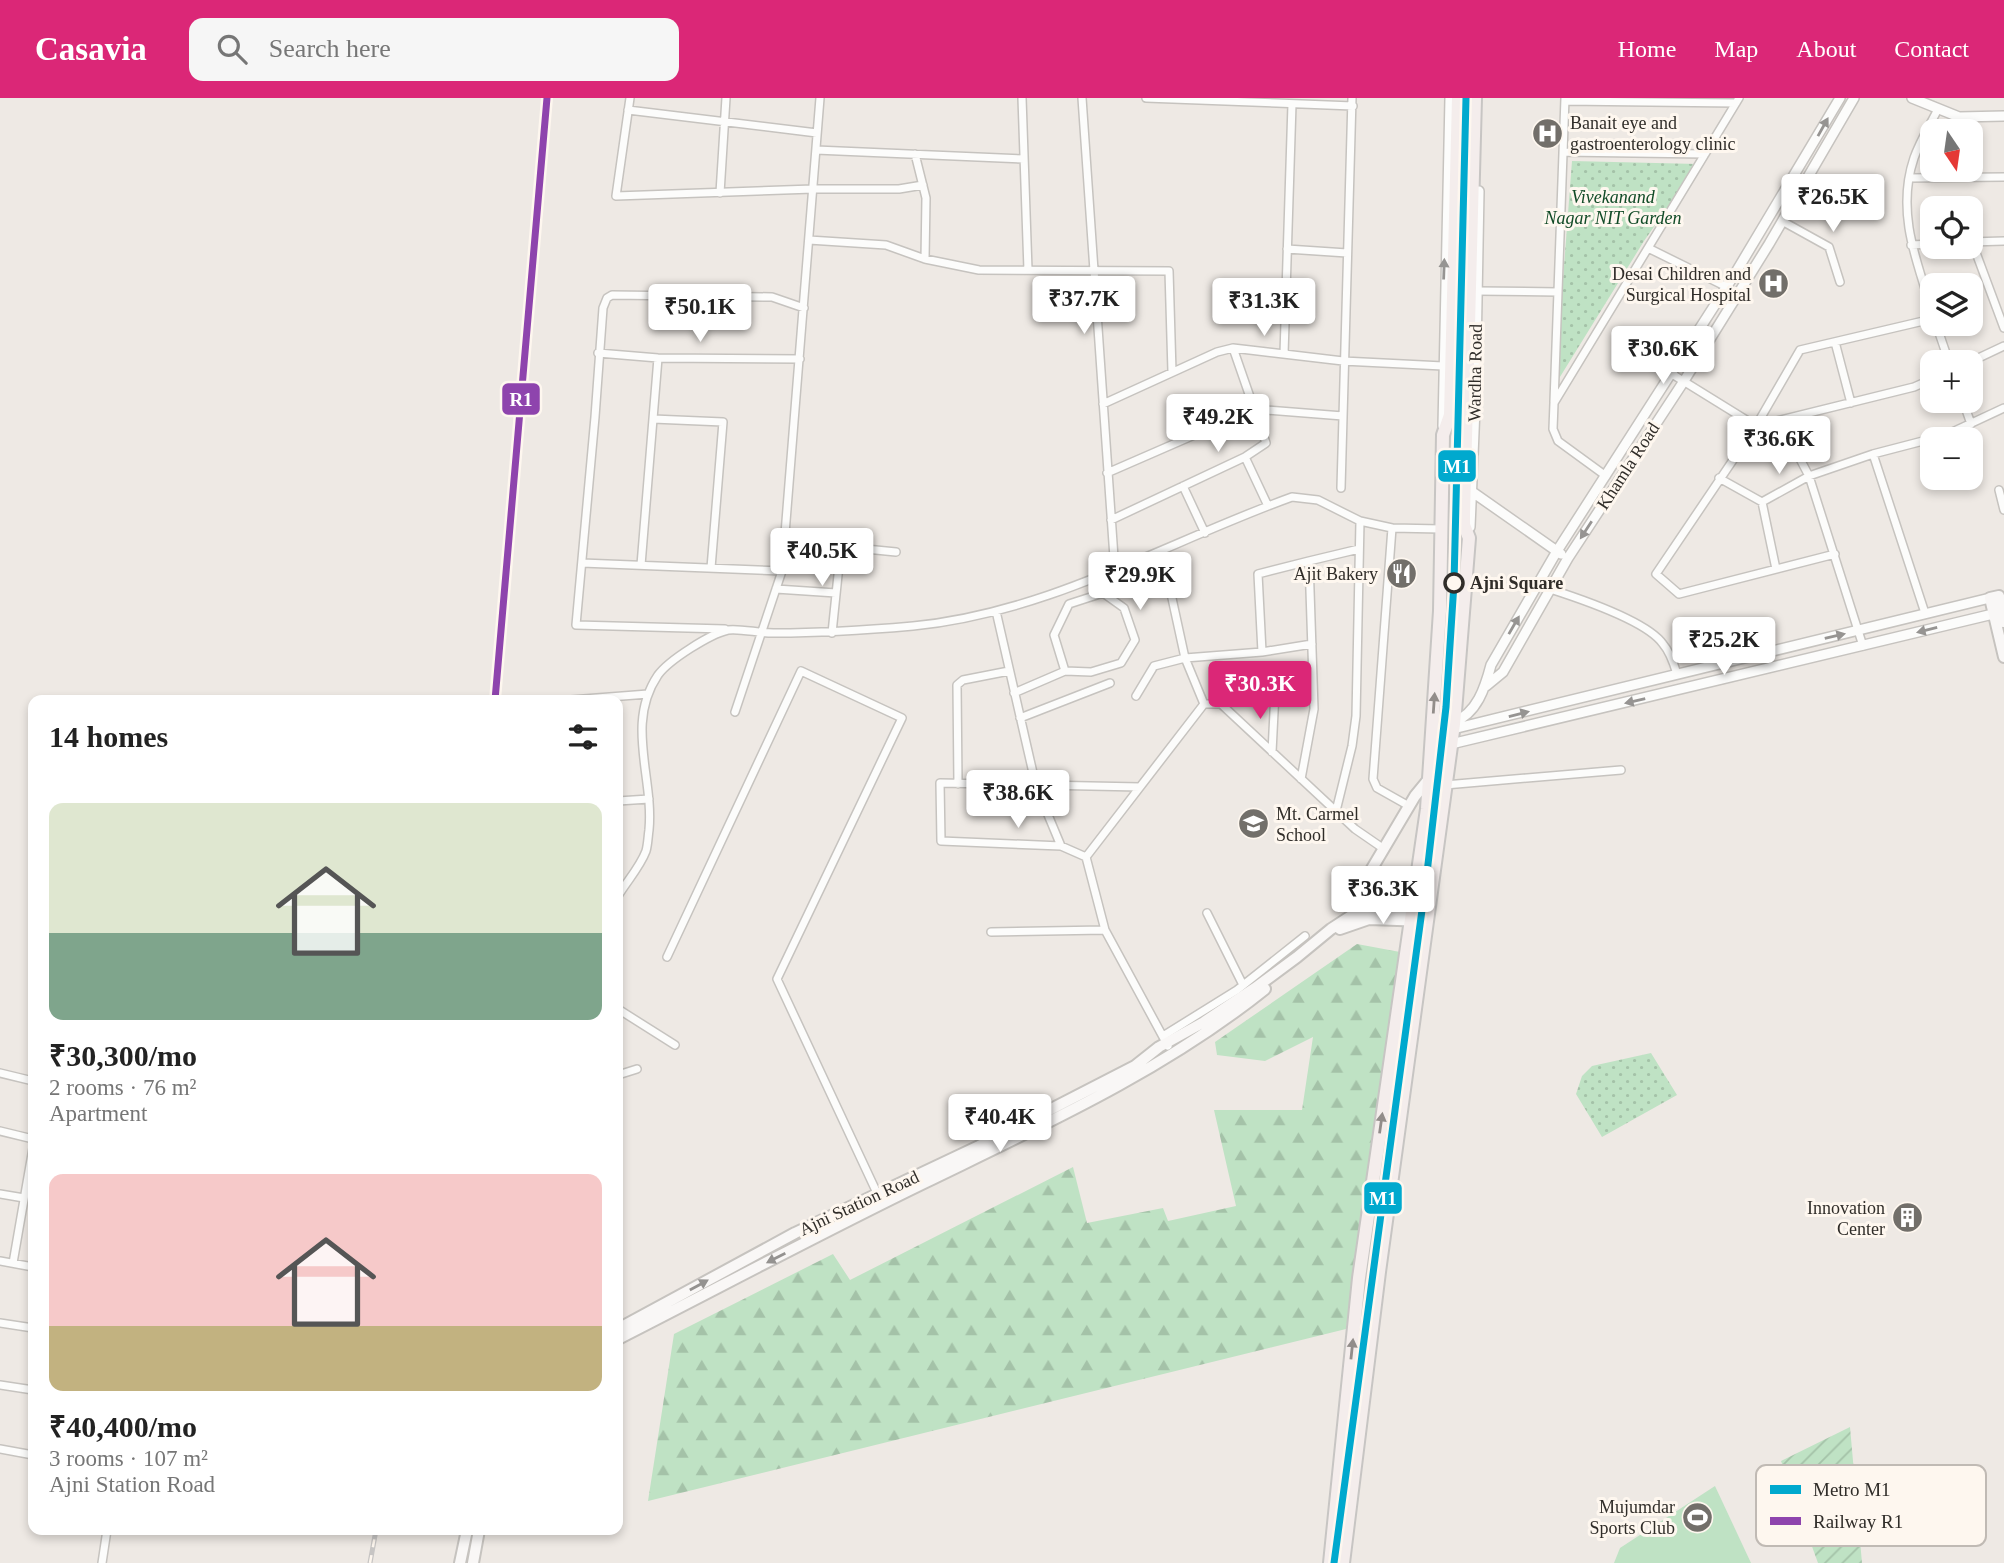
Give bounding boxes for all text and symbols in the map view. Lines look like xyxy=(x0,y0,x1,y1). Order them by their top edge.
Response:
search box xyxy=(189,18,679,81)
icon: search xyxy=(213,30,251,68)
text: Casavia xyxy=(35,31,147,67)
text: Search here xyxy=(269,34,391,63)
text: Home xyxy=(1618,36,1676,62)
text: Map xyxy=(1714,36,1758,62)
text: About xyxy=(1796,36,1856,62)
text: Contact xyxy=(1894,36,1969,62)
place label: Banait eye and gastroenterology clinic xyxy=(1570,113,1735,154)
hospital icon: Banait eye and gastroenterology clinic xyxy=(1530,116,1564,150)
one-way arrow xyxy=(1817,117,1829,137)
north arrow xyxy=(1920,119,1983,182)
map controls xyxy=(1920,119,1983,490)
pin: ₹26.5K xyxy=(1776,174,1890,234)
text: ₹26.5K xyxy=(1797,184,1869,209)
park label: Vivekanand Nagar NIT Garden xyxy=(1543,187,1682,228)
button: locate xyxy=(1920,196,1983,259)
one-way arrow xyxy=(1439,258,1450,280)
place label: Desai Children and Surgical Hospital xyxy=(1612,264,1751,305)
hospital icon: Desai Children and Surgical Hospital xyxy=(1757,267,1791,301)
button: layers xyxy=(1920,273,1983,336)
pin: ₹37.7K xyxy=(1027,276,1141,336)
pin: ₹31.3K xyxy=(1207,278,1321,338)
pin: ₹50.1K xyxy=(643,285,757,344)
text: ₹37.7K xyxy=(1048,286,1120,311)
text: ₹31.3K xyxy=(1228,288,1300,313)
text: ₹50.1K xyxy=(664,294,736,319)
street label: Wardha Road xyxy=(1464,324,1486,422)
pin: ₹30.6K xyxy=(1606,327,1720,386)
text: ₹30.6K xyxy=(1627,336,1699,361)
button: + xyxy=(1920,350,1983,413)
line badge: R1 xyxy=(501,382,541,416)
text: R1 xyxy=(509,389,533,410)
pin: ₹49.2K xyxy=(1161,394,1275,454)
text: ₹49.2K xyxy=(1182,404,1254,429)
pin: ₹36.6K xyxy=(1722,416,1836,476)
street label: Khamla Road xyxy=(1593,419,1663,513)
text: ₹36.6K xyxy=(1743,426,1815,451)
button: − xyxy=(1920,427,1983,490)
line badge: M1 xyxy=(1437,449,1477,483)
text: M1 xyxy=(1443,456,1471,477)
one-way arrow xyxy=(1579,521,1592,540)
pin: ₹40.5K xyxy=(765,528,879,588)
text: ₹40.5K xyxy=(786,538,858,563)
pin: ₹29.9K xyxy=(1083,552,1197,612)
restaurant icon: Ajit Bakery xyxy=(1384,557,1418,591)
text: ₹29.9K xyxy=(1104,562,1176,587)
place label: Ajit Bakery xyxy=(1294,564,1378,584)
marker: Ajni Square xyxy=(1444,573,1464,593)
place label: Ajni Square xyxy=(1470,573,1563,593)
one-way arrow xyxy=(1508,615,1520,635)
pin: ₹25.2K xyxy=(1667,618,1781,677)
one-way arrow xyxy=(1916,625,1938,636)
text: ₹25.2K xyxy=(1688,627,1760,652)
one-way arrow xyxy=(1825,630,1847,641)
pin: ₹30.3K xyxy=(1203,662,1317,721)
text: ₹30.3K xyxy=(1224,671,1296,696)
one-way arrow xyxy=(1429,692,1440,714)
one-way arrow xyxy=(1623,696,1645,707)
one-way arrow xyxy=(1508,708,1530,719)
icon: filters xyxy=(564,718,602,756)
text: 14 homes xyxy=(49,720,168,753)
pin: ₹38.6K xyxy=(961,770,1075,830)
text: ₹38.6K xyxy=(982,780,1054,805)
place label: Mt. Carmel School xyxy=(1276,804,1359,845)
school or university icon: Mt. Carmel School xyxy=(1236,807,1270,841)
icon: home xyxy=(263,848,389,974)
pin: ₹36.3K xyxy=(1326,866,1440,926)
text: ₹36.3K xyxy=(1347,876,1419,901)
text: ₹30,300/mo xyxy=(49,1039,197,1072)
text: 2 rooms · 76 m² xyxy=(49,1075,196,1100)
pin: ₹40.4K xyxy=(943,1094,1057,1154)
text: Apartment xyxy=(49,1101,147,1126)
text: ₹40.4K xyxy=(964,1104,1036,1129)
one-way arrow xyxy=(1376,1112,1387,1134)
street label: Ajni Station Road xyxy=(796,1166,922,1240)
line badge: M1 xyxy=(1363,1181,1403,1215)
text: M1 xyxy=(1369,1188,1397,1209)
place label: Innovation Center xyxy=(1807,1198,1885,1239)
building icon: Innovation Center xyxy=(1891,1201,1925,1235)
icon: home xyxy=(263,1219,389,1345)
one-way arrow xyxy=(766,1252,786,1263)
one-way arrow xyxy=(690,1279,709,1291)
one-way arrow xyxy=(1347,1338,1358,1360)
text: ₹40,400/mo xyxy=(49,1410,197,1443)
text: 3 rooms · 107 m² xyxy=(49,1446,208,1471)
legend xyxy=(1756,1465,1986,1546)
text: Ajni Station Road xyxy=(49,1472,215,1497)
text: Metro M1 xyxy=(1813,1479,1891,1500)
place label: Mujumdar Sports Club xyxy=(1589,1497,1675,1538)
sports icon: Mujumdar Sports Club xyxy=(1681,1500,1715,1534)
text: Railway R1 xyxy=(1813,1511,1903,1532)

